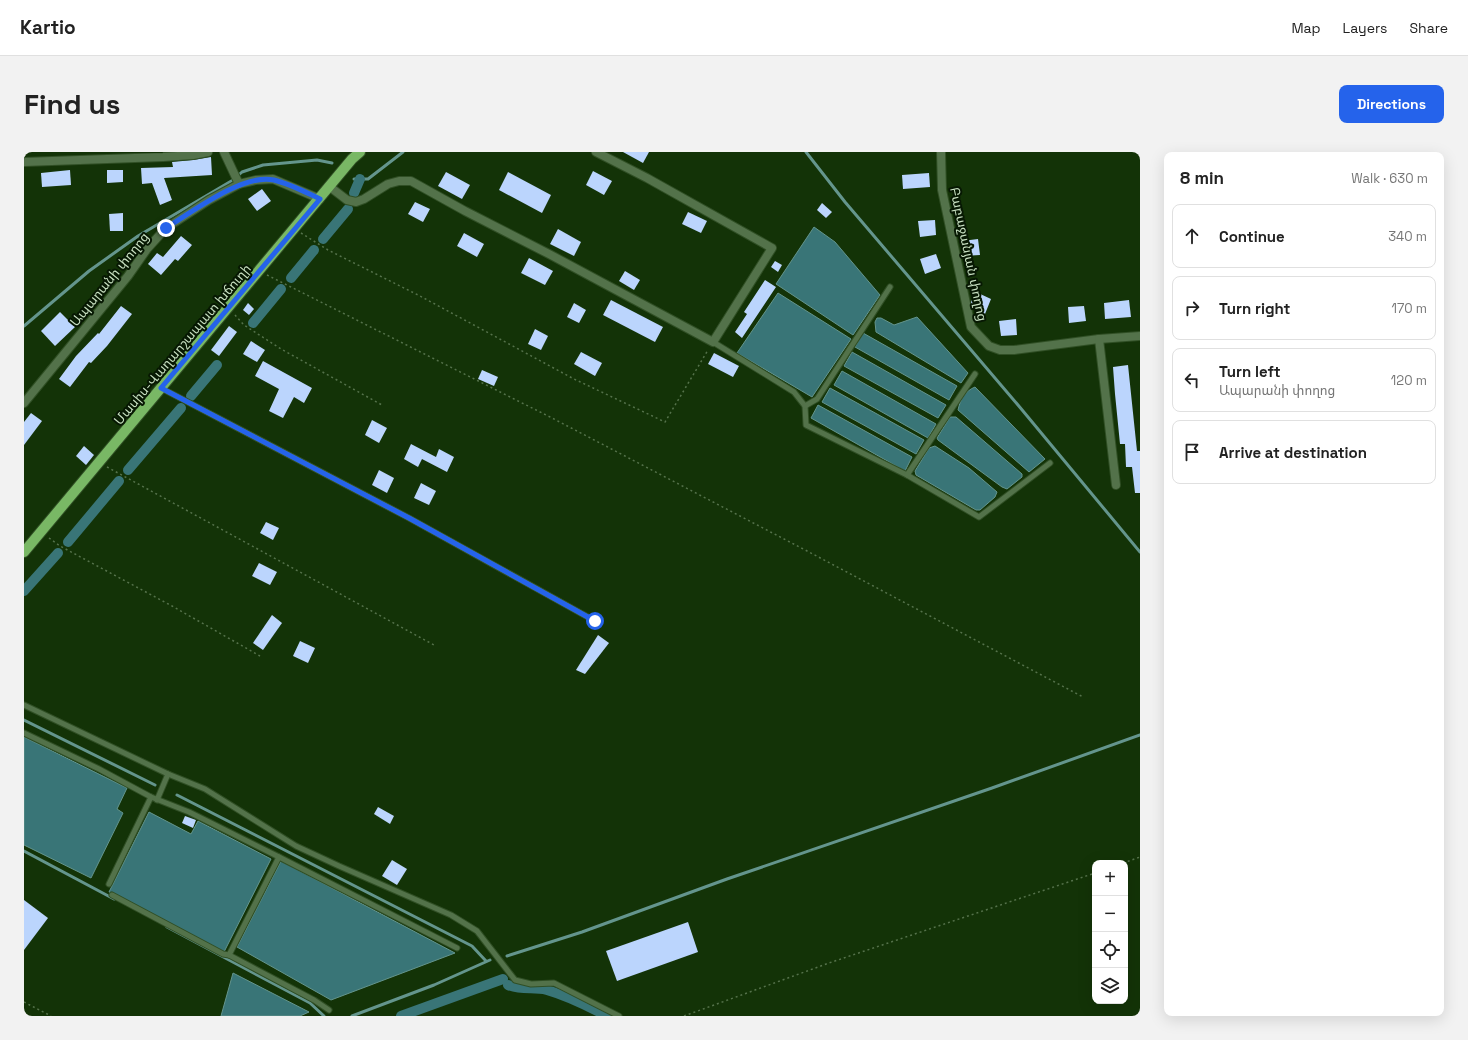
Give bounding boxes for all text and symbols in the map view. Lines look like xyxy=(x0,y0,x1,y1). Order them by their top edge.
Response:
text: Kartio xyxy=(20,15,76,40)
text: Map xyxy=(1291,19,1321,37)
text: Layers xyxy=(1343,19,1387,37)
text: Share xyxy=(1409,19,1448,37)
button: Directions xyxy=(1339,85,1444,123)
text: Find us xyxy=(24,86,121,122)
text: 8 min xyxy=(1180,167,1224,189)
text: Walk · 630 m xyxy=(1351,170,1428,187)
street label: Բաբաջանյան փողոց xyxy=(946,186,991,323)
route end xyxy=(157,219,175,237)
icon: ahead xyxy=(1181,225,1203,247)
text: Continue xyxy=(1219,227,1285,246)
text: 340 m xyxy=(1388,228,1427,245)
street label: Ապարանի փողոց xyxy=(66,229,153,330)
street label: Մասիս-Վաղարշապատ խճուղի xyxy=(110,260,255,428)
icon: right xyxy=(1181,297,1203,319)
text: Turn right xyxy=(1219,299,1290,318)
text: 170 m xyxy=(1391,300,1427,317)
text: Turn left xyxy=(1219,362,1281,381)
icon: left xyxy=(1181,369,1203,391)
text: 120 m xyxy=(1391,372,1427,389)
text: Ապարանի փողոց xyxy=(1219,382,1335,399)
icon: arrive xyxy=(1181,441,1203,463)
text: Arrive at destination xyxy=(1219,443,1367,462)
route start xyxy=(586,612,604,630)
map controls xyxy=(1092,860,1128,1004)
button: + xyxy=(1092,860,1128,896)
button: − xyxy=(1092,896,1128,932)
button: locate xyxy=(1092,932,1128,968)
button: layers xyxy=(1092,968,1128,1004)

